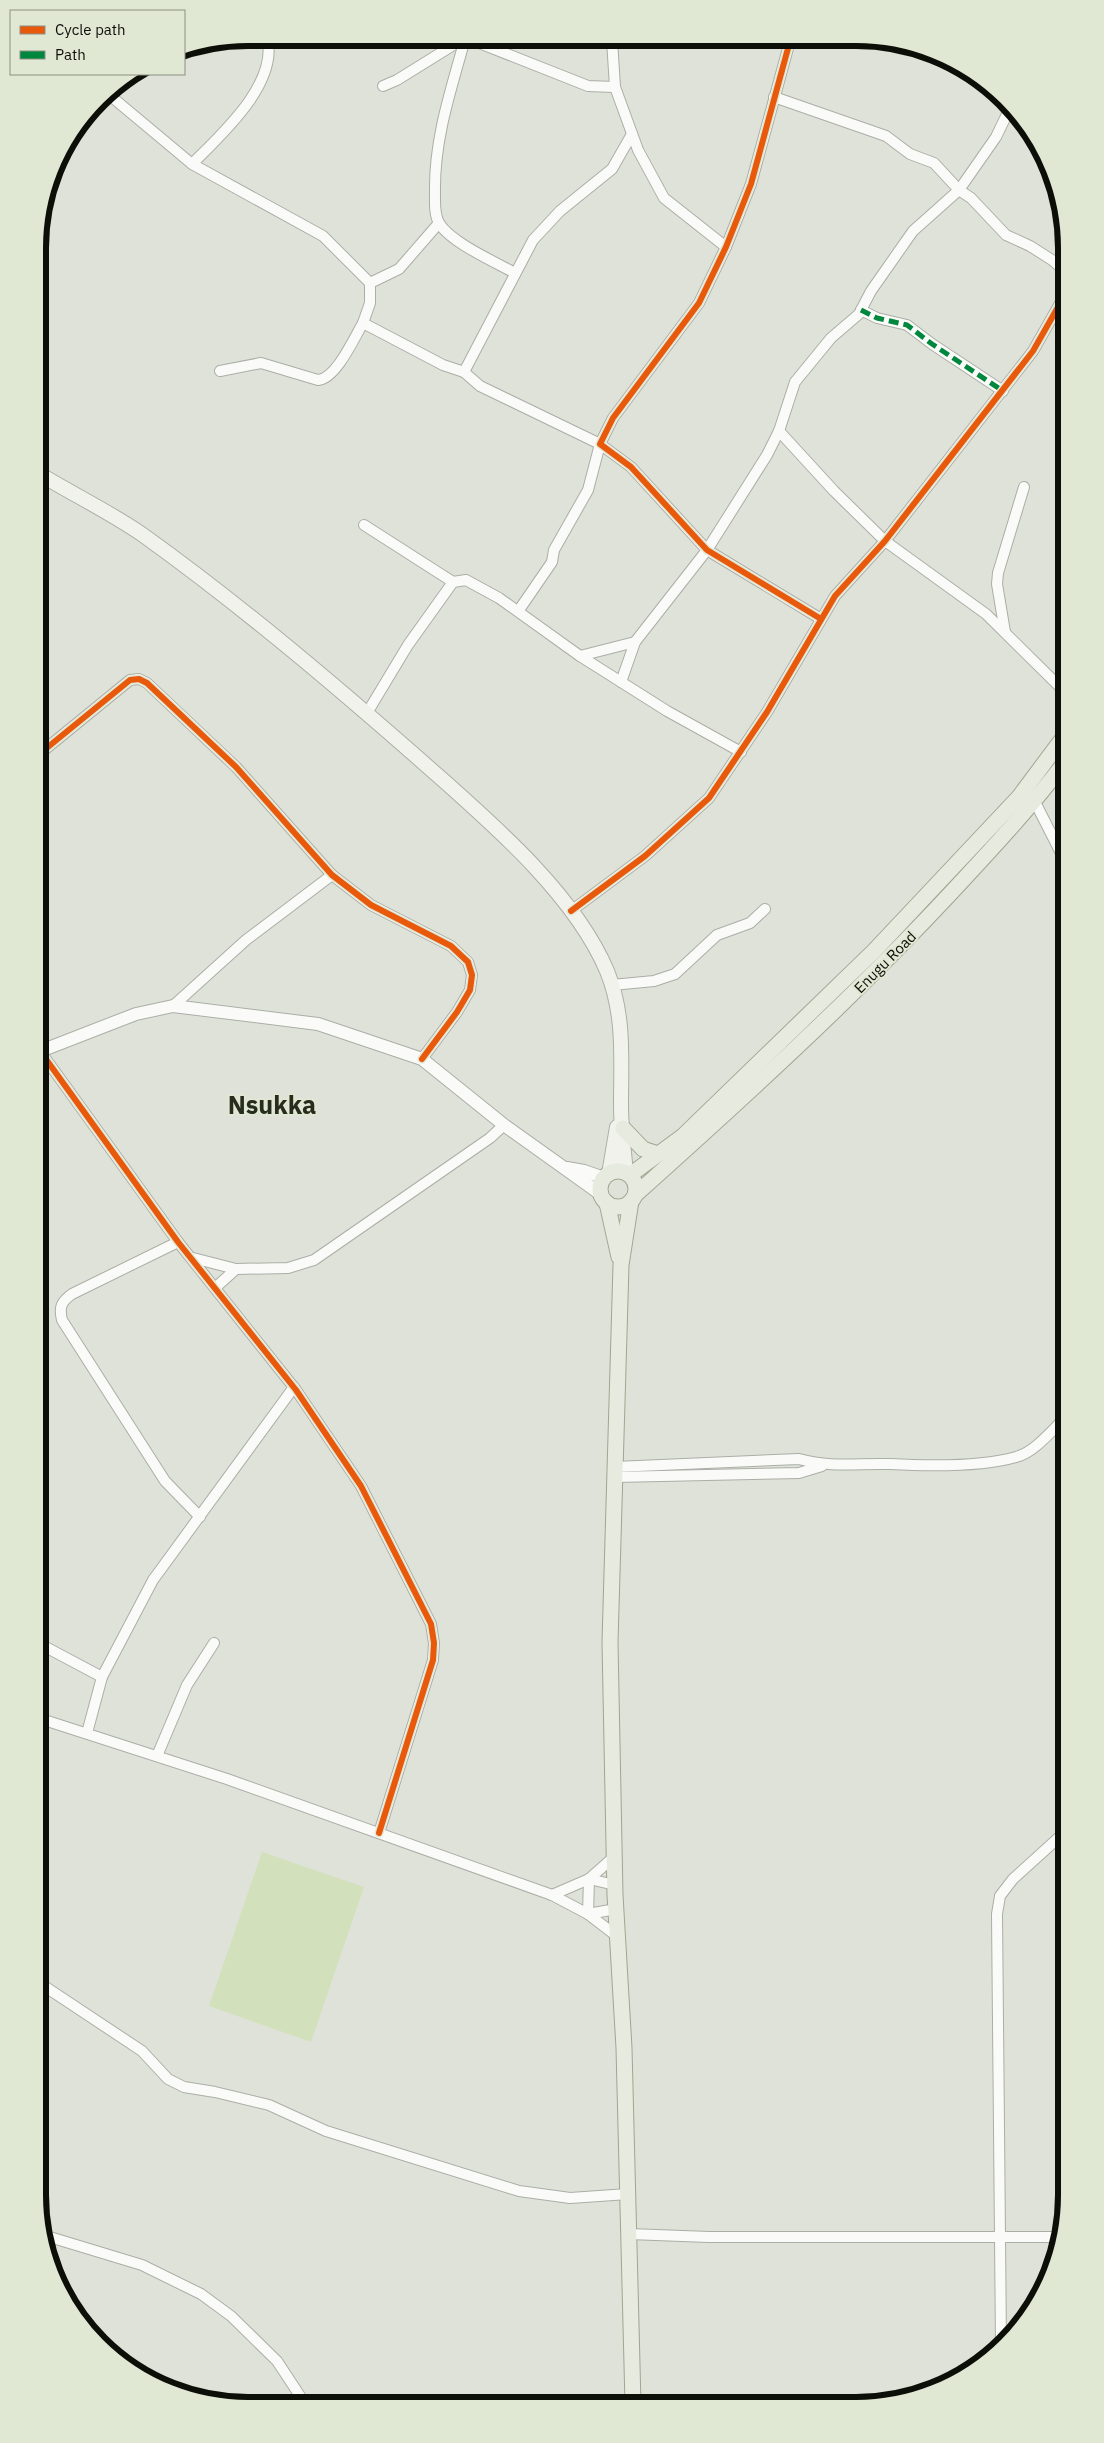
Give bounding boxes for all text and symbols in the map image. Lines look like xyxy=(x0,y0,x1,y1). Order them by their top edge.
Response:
legend xyxy=(10,10,185,75)
text: Cycle path xyxy=(55,20,126,39)
text: Path xyxy=(55,45,86,64)
street label: Enugu Road xyxy=(850,927,920,997)
district label: Nsukka xyxy=(228,1088,316,1121)

